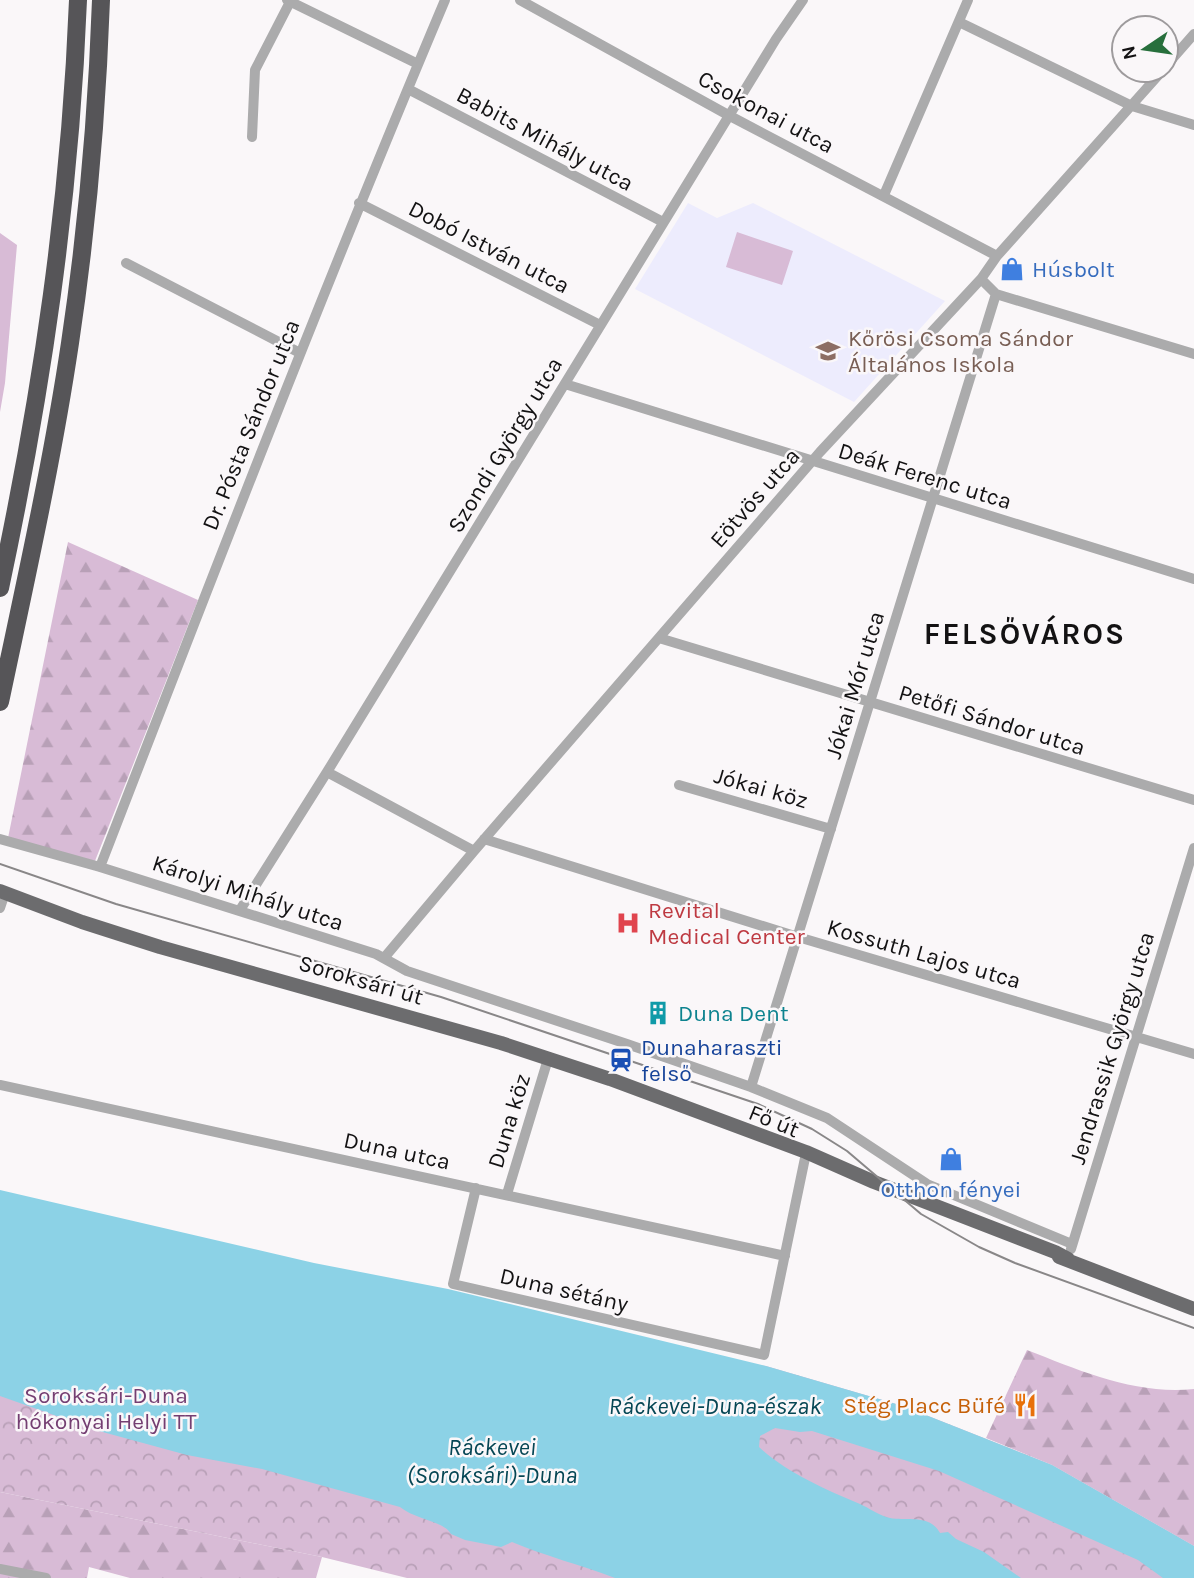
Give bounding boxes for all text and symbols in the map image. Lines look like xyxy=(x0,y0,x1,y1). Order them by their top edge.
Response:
north arrow xyxy=(1110,14,1180,84)
text: N xyxy=(1117,43,1142,62)
street label: Csokonai utca xyxy=(693,65,839,159)
street label: Babits Mihály utca xyxy=(452,81,638,197)
street label: Dobó István utca xyxy=(404,195,574,299)
shop icon: Húsbolt xyxy=(998,255,1026,283)
place label: Húsbolt xyxy=(1032,256,1115,283)
street label: Dr. Pósta Sándor utca xyxy=(196,316,306,534)
place label: Kőrösi Csoma Sándor Általános Iskola xyxy=(848,325,1074,378)
school or university icon: Kőrösi Csoma Sándor Általános Iskola xyxy=(814,337,842,365)
street label: Szondi György utca xyxy=(442,352,568,538)
street label: Deák Ferenc utca xyxy=(835,437,1015,515)
street label: Eötvös utca xyxy=(704,443,806,553)
street label: Jókai Mór utca xyxy=(820,608,890,762)
district label: FELSŐVÁROS xyxy=(924,614,1126,652)
street label: Petőfi Sándor utca xyxy=(896,679,1088,761)
street label: Jókai köz xyxy=(711,762,811,814)
street label: Károlyi Mihály utca xyxy=(149,849,347,937)
place label: Revital Medical Center xyxy=(648,897,805,950)
hospital icon: Revital Medical Center xyxy=(614,909,642,937)
street label: Kossuth Lajos utca xyxy=(824,913,1024,995)
street label: Jendrassik György utca xyxy=(1064,928,1160,1168)
street label: Soroksári út xyxy=(296,949,427,1011)
building icon: Duna Dent xyxy=(644,999,672,1027)
place label: Duna Dent xyxy=(678,1000,789,1027)
place label: Dunaharaszti felső xyxy=(641,1034,783,1087)
station icon: Dunaharaszti felső xyxy=(607,1046,635,1074)
street label: Duna köz xyxy=(482,1070,536,1172)
street label: Fő út xyxy=(745,1099,803,1143)
street label: Duna utca xyxy=(341,1127,453,1175)
shop icon: Otthon fényei xyxy=(937,1145,965,1173)
place label: Otthon fényei xyxy=(881,1176,1021,1203)
street label: Duna sétány xyxy=(497,1262,631,1318)
park label: Soroksári-Duna hókonyai Helyi TT xyxy=(15,1382,197,1435)
restaurant icon: Stég Placc Büfé xyxy=(1011,1391,1039,1419)
water label: Ráckevei-Duna-észak xyxy=(609,1392,822,1420)
place label: Stég Placc Büfé xyxy=(843,1392,1005,1419)
water label: Ráckevei (Soroksári)-Duna xyxy=(407,1433,577,1489)

